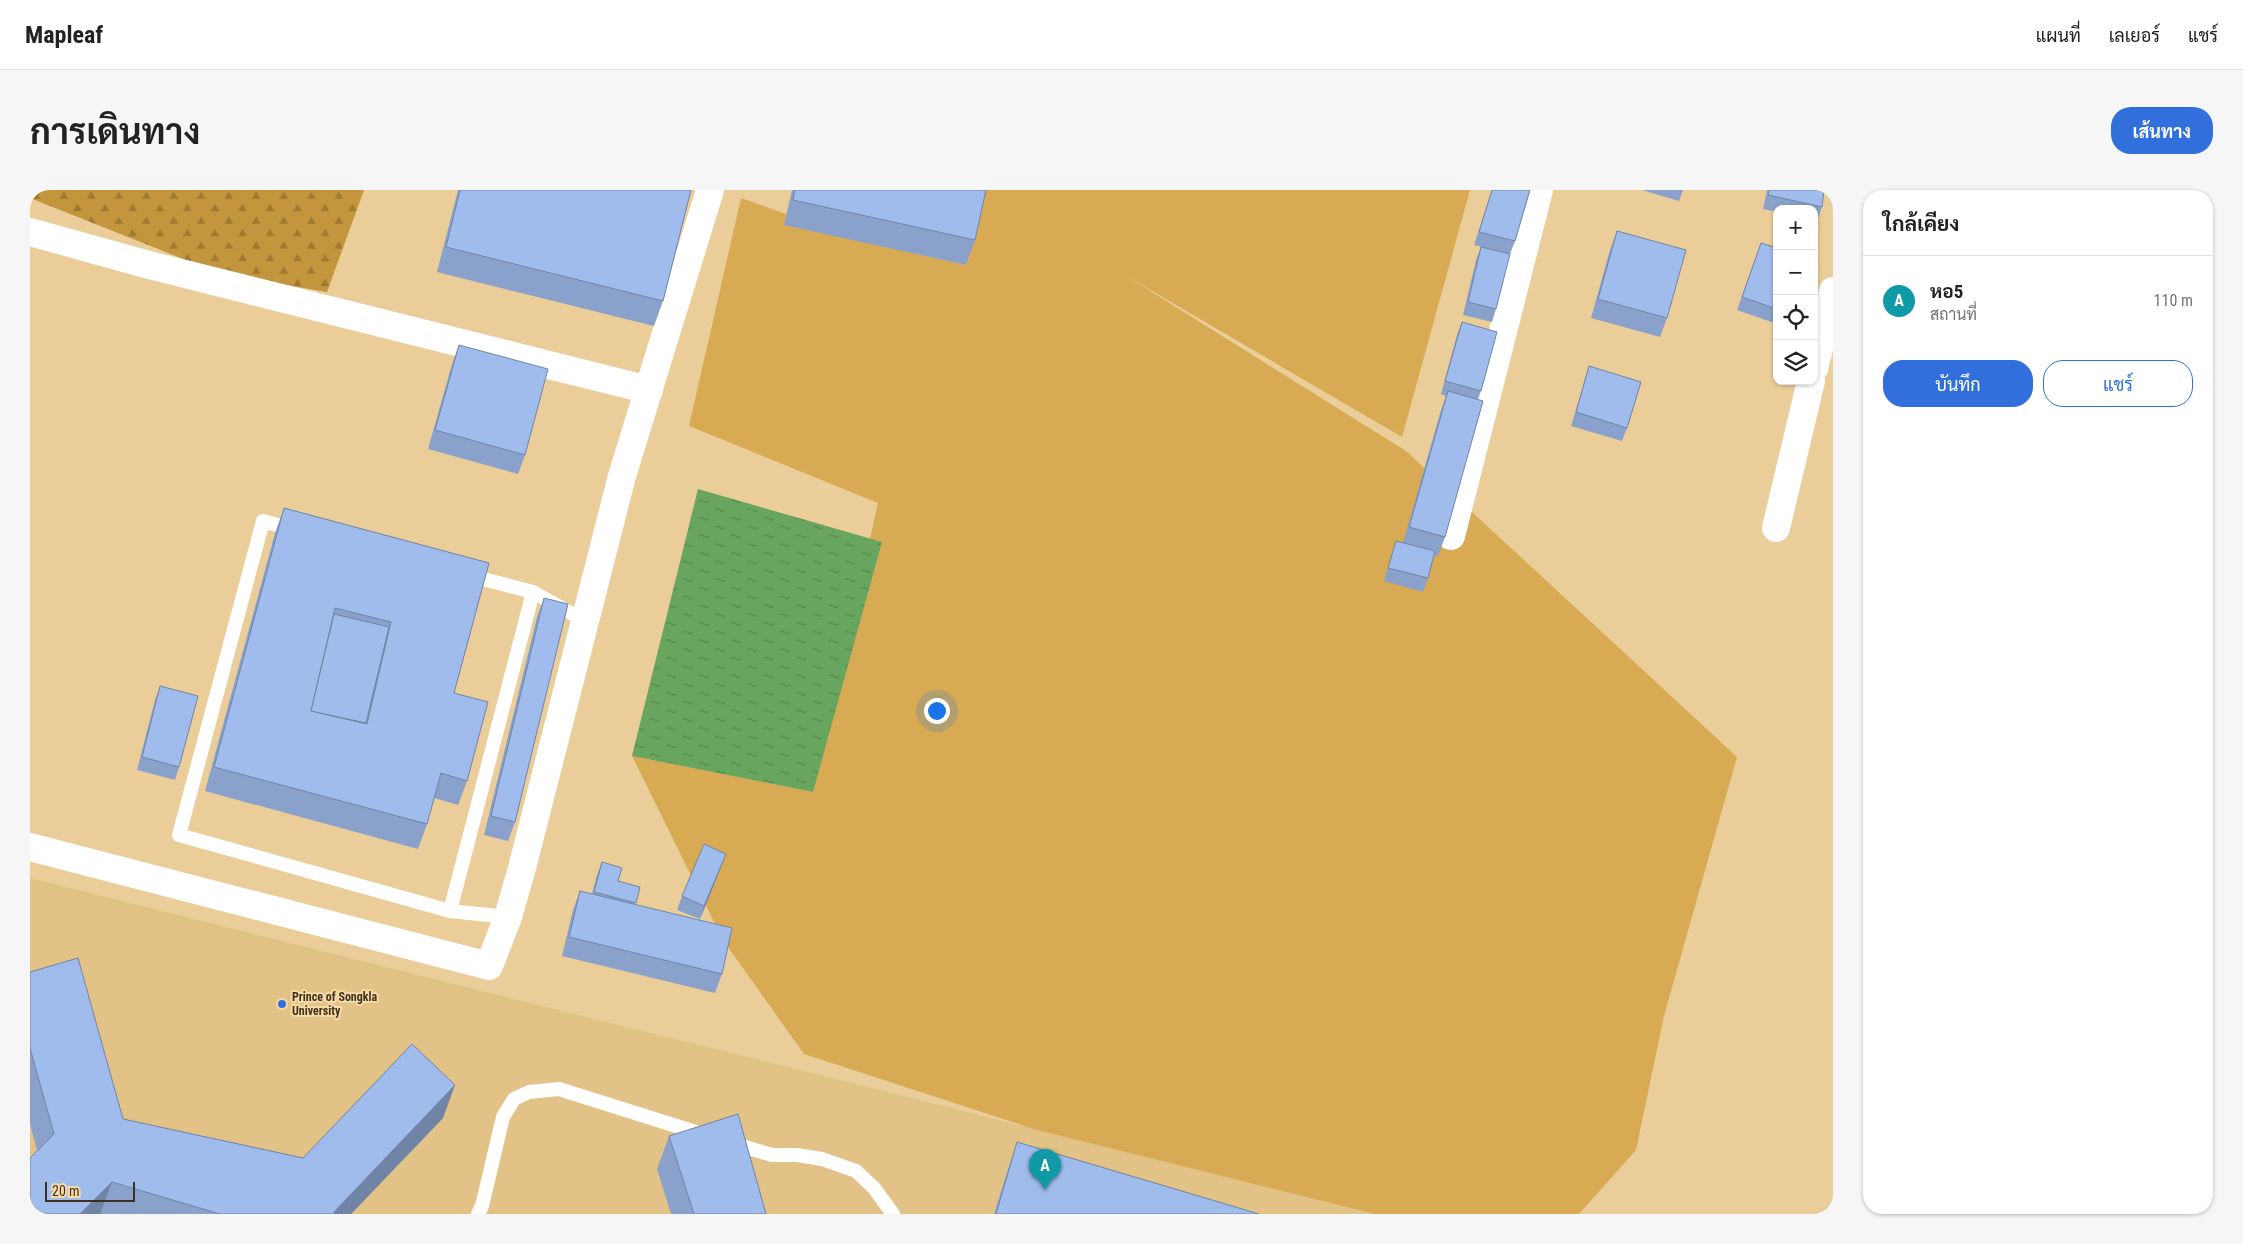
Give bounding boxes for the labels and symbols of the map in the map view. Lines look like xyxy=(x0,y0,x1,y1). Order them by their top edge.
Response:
your location xyxy=(924,698,950,724)
place label: Prince of Songkla University xyxy=(292,990,378,1018)
marker: Prince of Songkla University xyxy=(276,998,288,1010)
pin: A xyxy=(1029,1149,1061,1190)
scale bar xyxy=(45,1179,135,1202)

